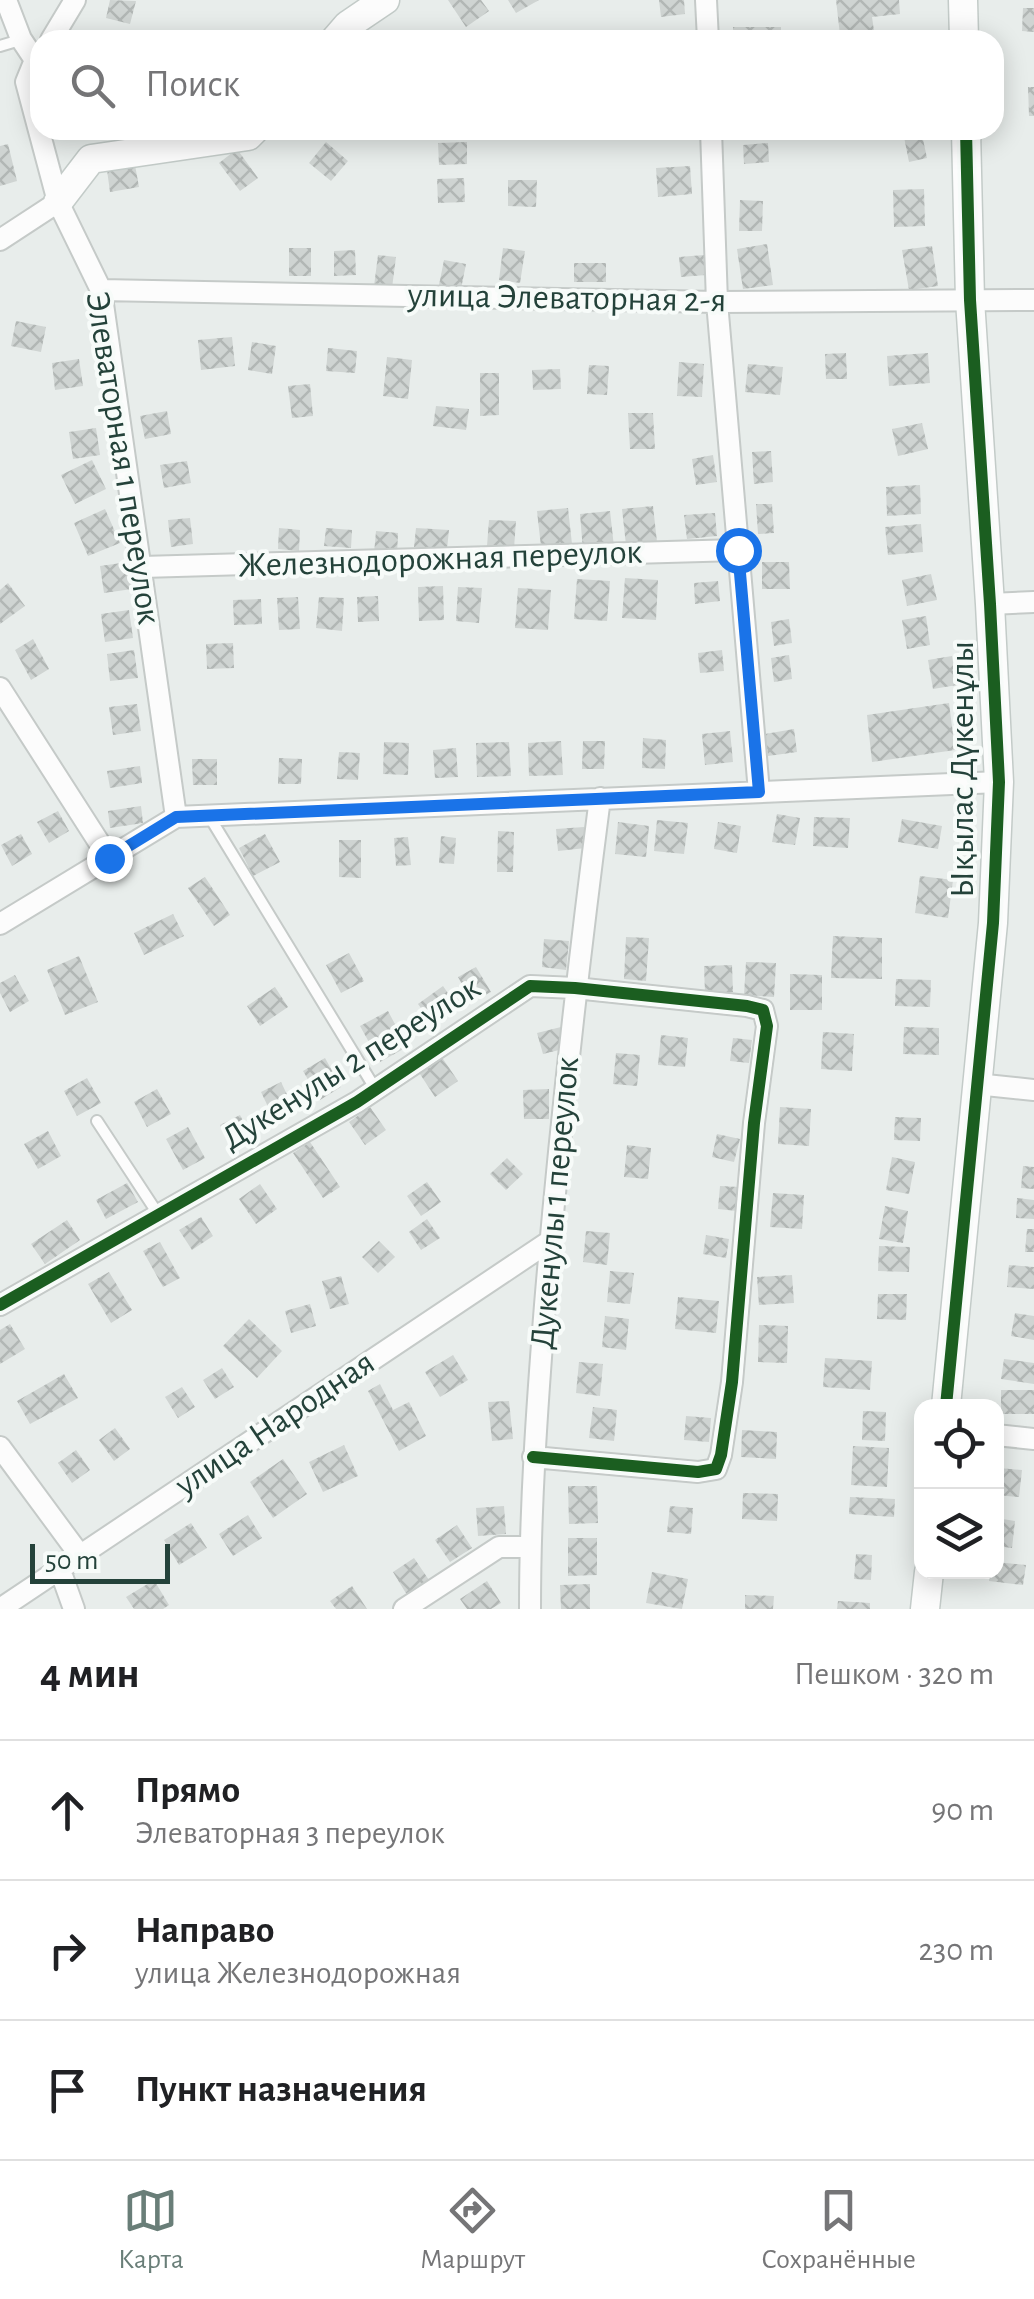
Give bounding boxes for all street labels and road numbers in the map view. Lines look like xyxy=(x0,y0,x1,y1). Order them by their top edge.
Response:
street label: улица Элеваторная 2-я xyxy=(406,278,727,318)
street label: Элеваторная 1 переулок xyxy=(79,289,167,627)
street label: Железнодорожная переулок xyxy=(237,534,643,584)
street label: Ықылас Дүкенұлы xyxy=(945,641,980,897)
street label: Дукенулы 2 переулок xyxy=(216,969,486,1157)
street label: Дукенулы 1 переулок xyxy=(525,1055,585,1351)
street label: улица Народная xyxy=(168,1345,381,1504)

